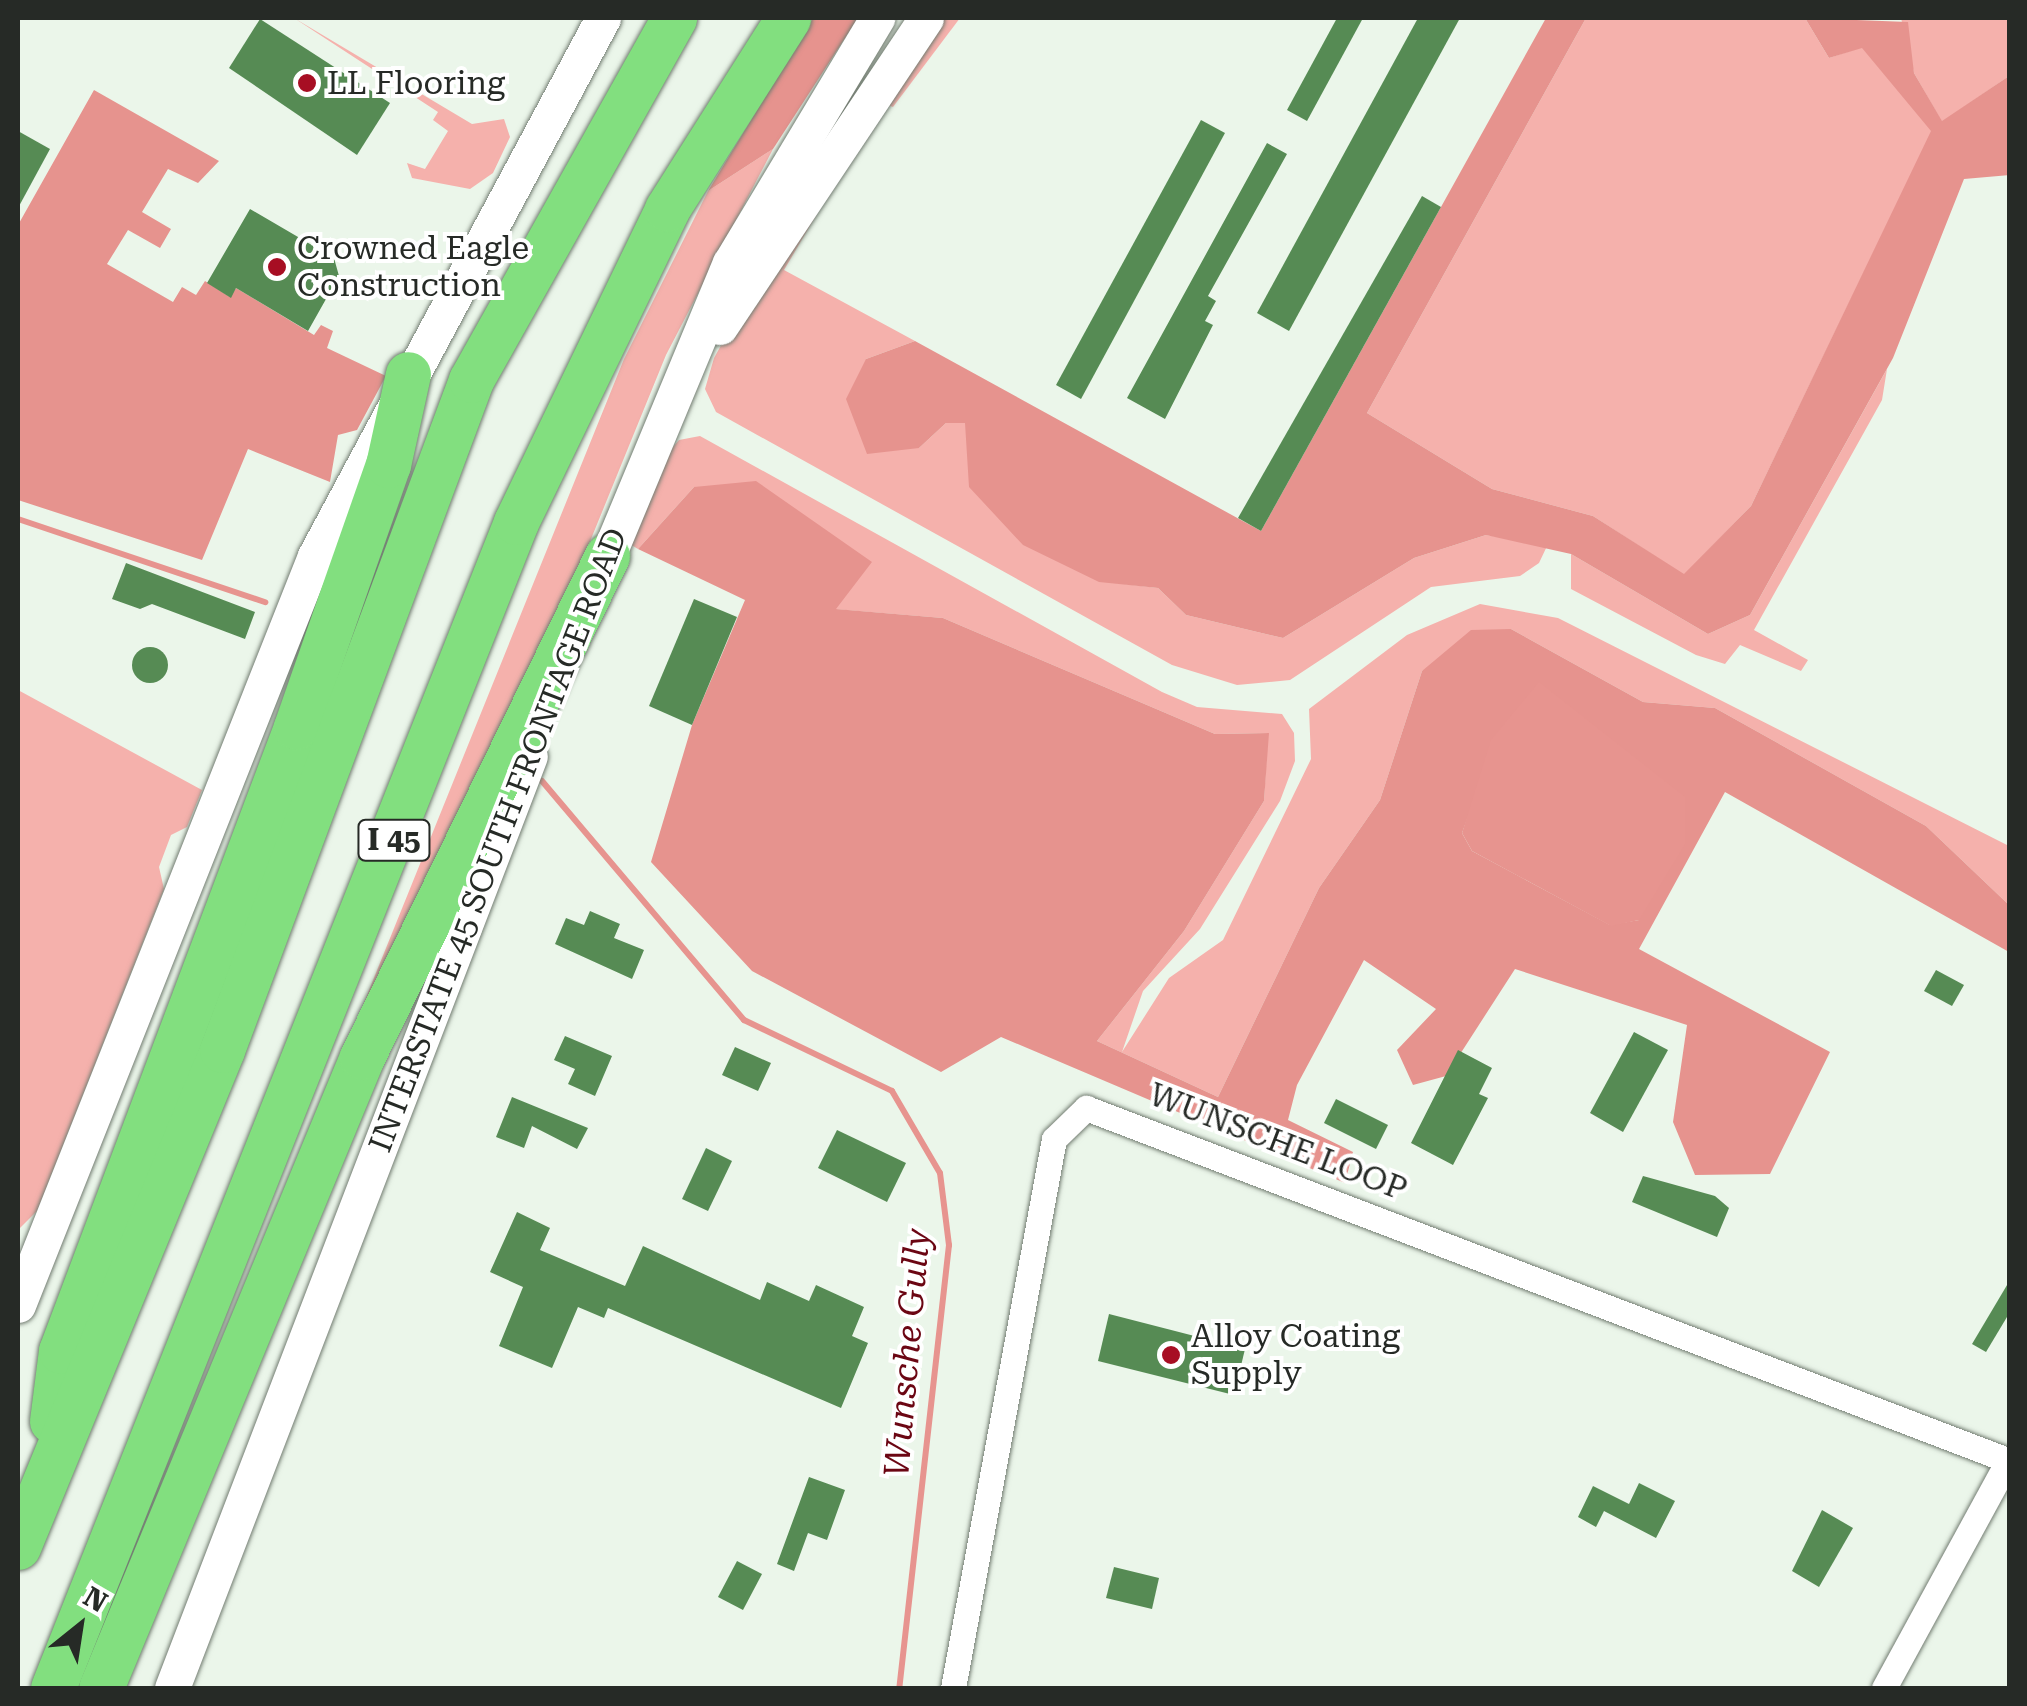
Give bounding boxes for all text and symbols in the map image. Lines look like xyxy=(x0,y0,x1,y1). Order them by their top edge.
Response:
place label: LL Flooring xyxy=(327,64,505,102)
marker: LL Flooring xyxy=(296,72,318,94)
place label: Crowned Eagle Construction xyxy=(297,230,529,305)
marker: Crowned Eagle Construction xyxy=(266,256,288,278)
street label: INTERSTATE 45 SOUTH FRONTAGE ROAD xyxy=(361,523,635,1157)
road number: I 45 xyxy=(356,815,432,865)
street label: WUNSCHE LOOP xyxy=(1144,1075,1412,1209)
water label: Wunsche Gully xyxy=(876,1227,940,1479)
place label: Alloy Coating Supply xyxy=(1191,1318,1400,1393)
marker: Alloy Coating Supply xyxy=(1160,1344,1182,1366)
north arrow xyxy=(30,1576,130,1676)
text: N xyxy=(78,1580,113,1619)

